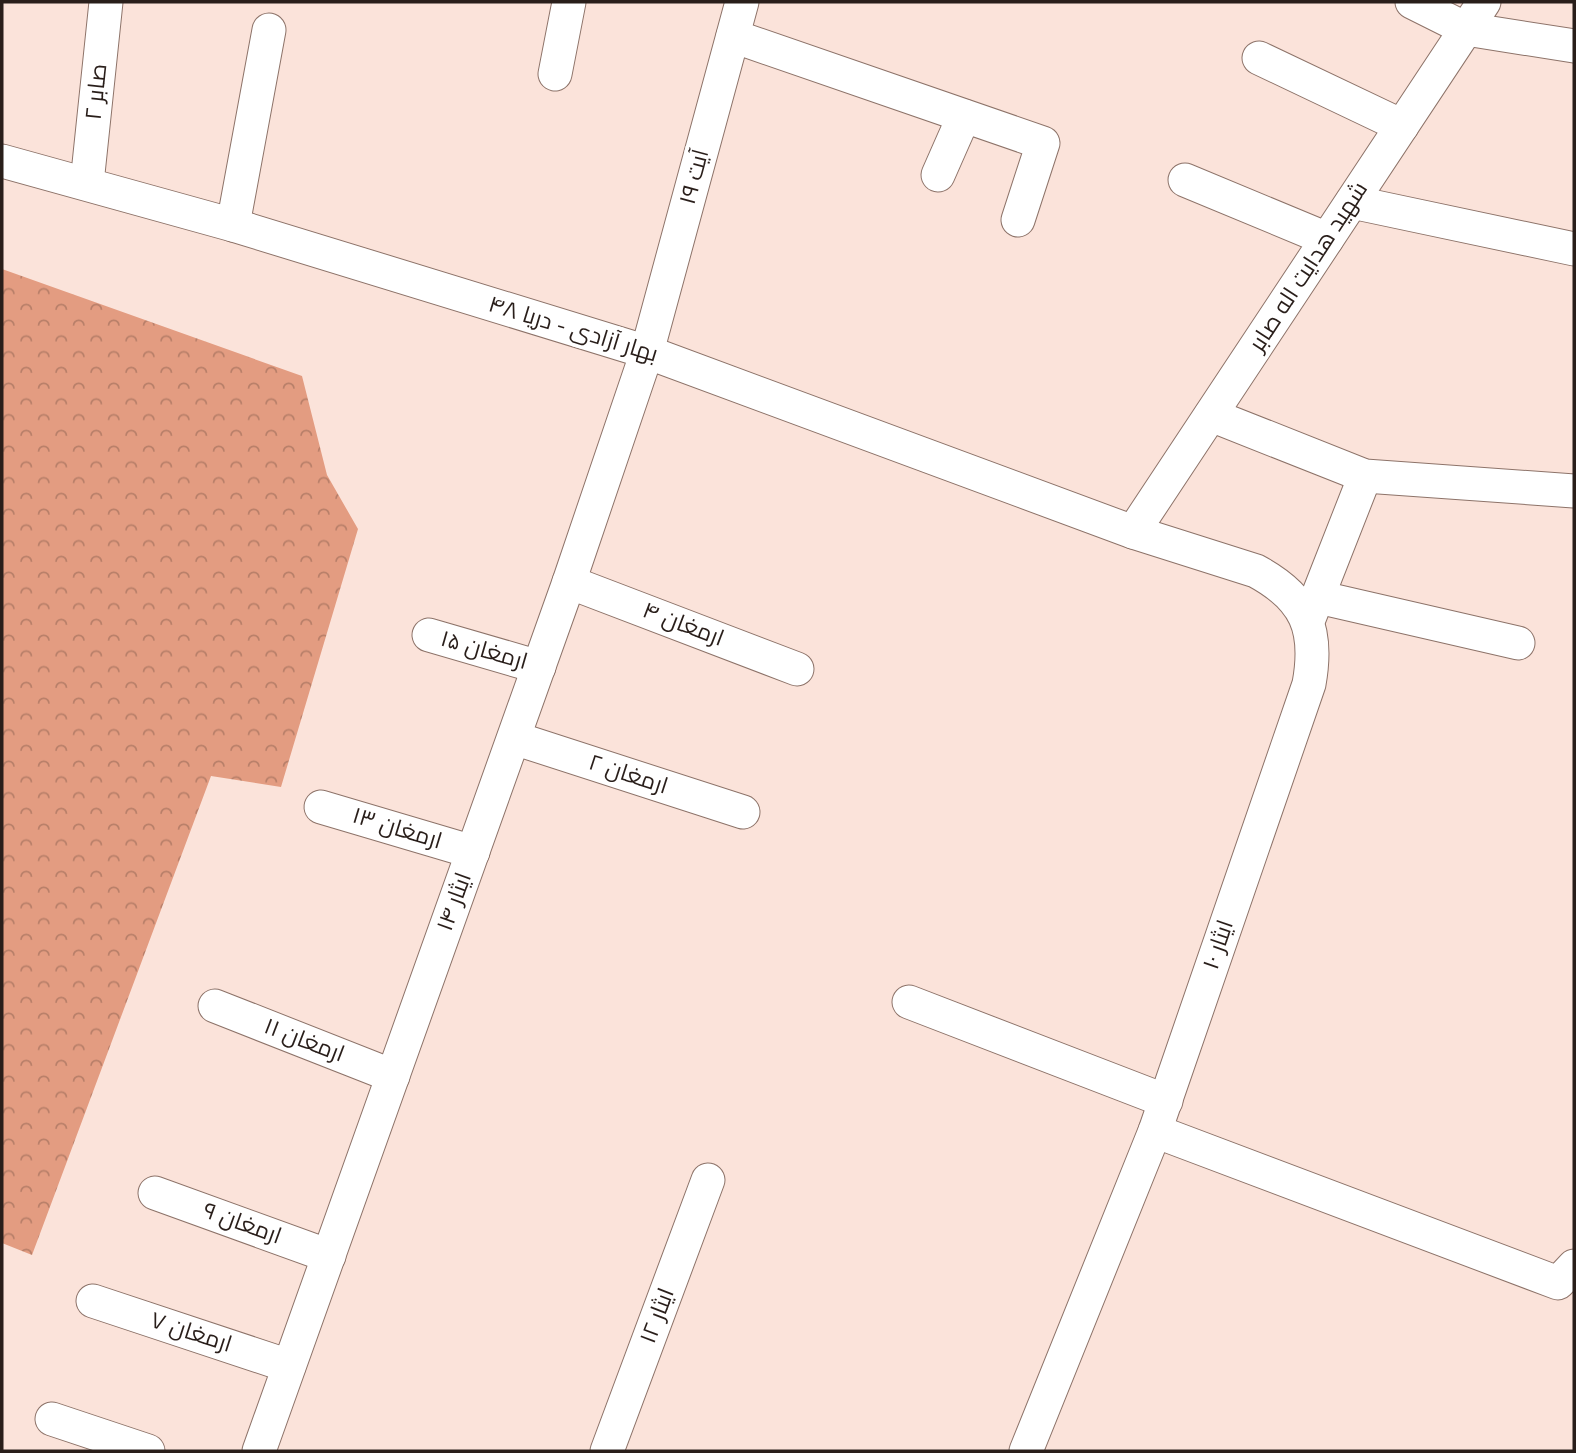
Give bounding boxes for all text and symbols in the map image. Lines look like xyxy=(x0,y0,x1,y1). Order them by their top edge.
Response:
street label: صابر ۲ xyxy=(77,62,117,122)
street label: آیت ۱۹ xyxy=(671,145,719,209)
street label: شهید هدایت اله صابر xyxy=(1240,175,1377,361)
street label: بهار آزادی - دریا ۴۸ xyxy=(484,288,662,372)
street label: ارمغان ۴ xyxy=(637,593,729,657)
street label: ارمغان ۱۵ xyxy=(436,622,532,680)
street label: ارمغان ۲ xyxy=(584,746,672,804)
street label: ارمغان ۱۳ xyxy=(348,799,446,859)
street label: ایثار ۱۴ xyxy=(428,868,482,936)
street label: ایثار ۱۰ xyxy=(1194,915,1244,975)
street label: ارمغان ۱۱ xyxy=(259,1010,349,1072)
street label: ارمغان ۹ xyxy=(198,1194,286,1254)
street label: ایثار ۱۲ xyxy=(631,1283,685,1349)
street label: ارمغان ۷ xyxy=(146,1303,236,1363)

